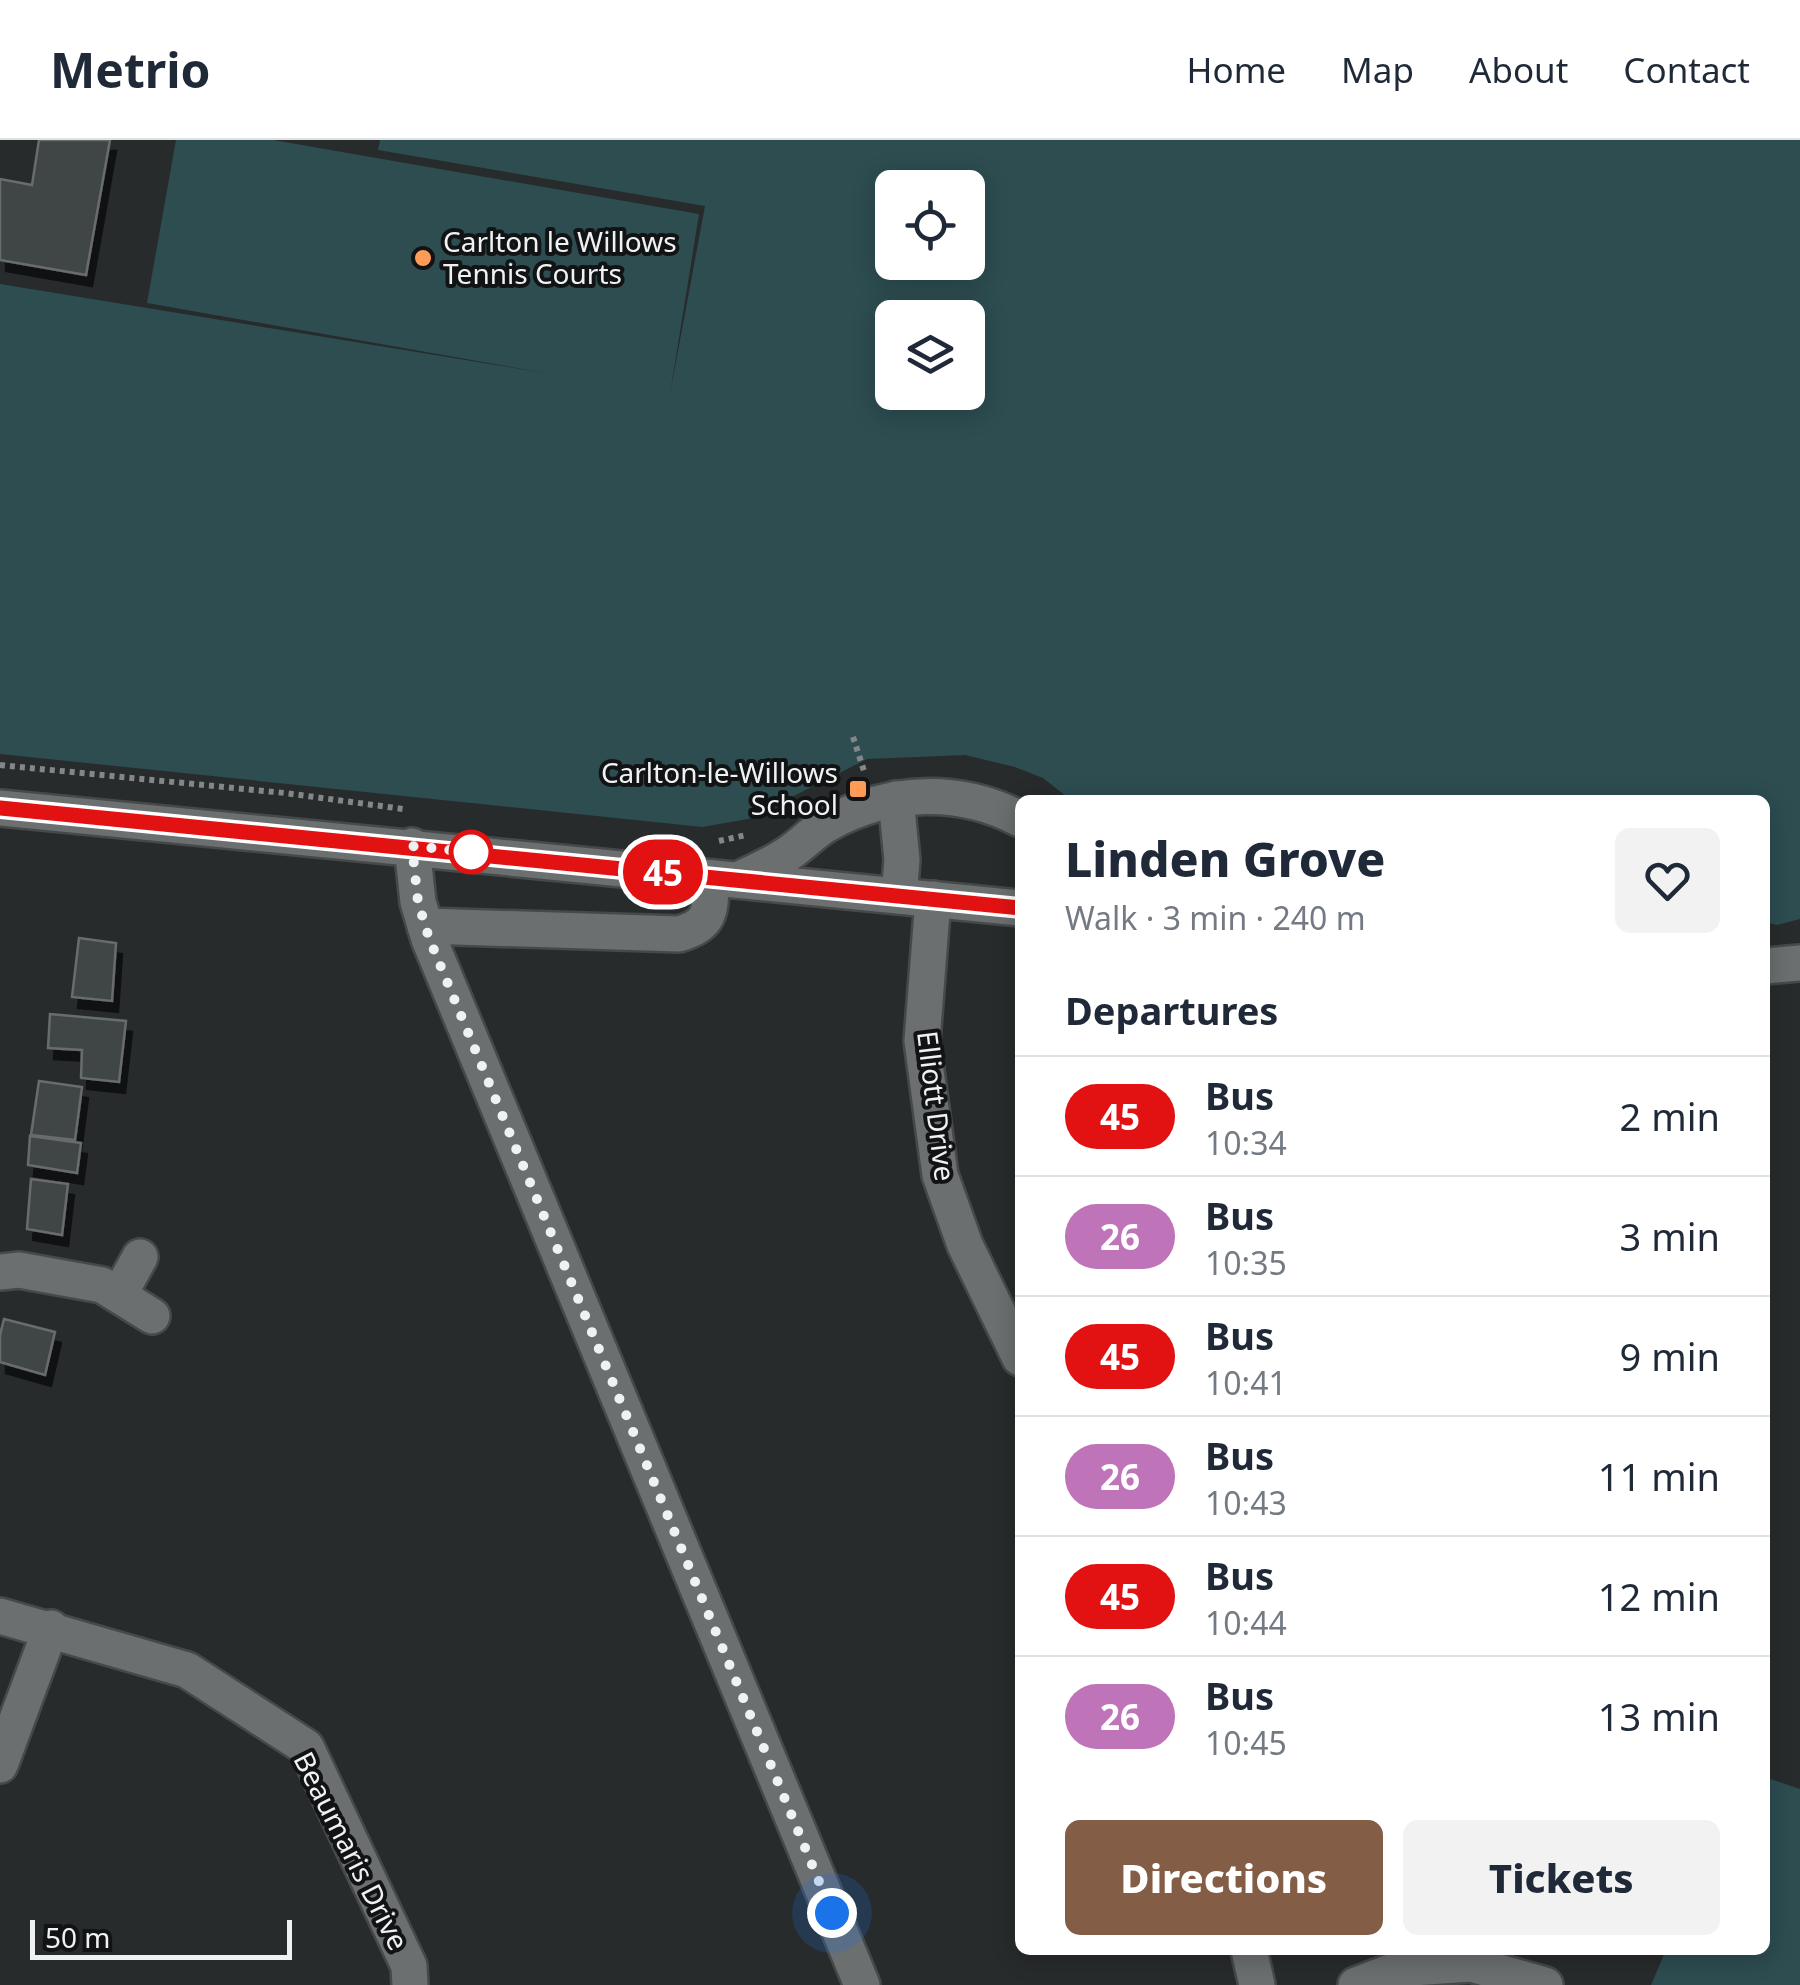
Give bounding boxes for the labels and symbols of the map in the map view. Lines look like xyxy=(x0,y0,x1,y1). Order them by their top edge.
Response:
place label: Carlton le Willows Tennis Courts xyxy=(443,222,677,292)
marker: Carlton le Willows Tennis Courts xyxy=(412,247,434,269)
place label: Carlton-le-Willows School xyxy=(601,753,838,823)
marker: Carlton-le-Willows School xyxy=(847,778,869,800)
unlabelled marker xyxy=(450,831,492,873)
line badge: 45 xyxy=(618,840,708,904)
street label: Elliott Drive xyxy=(909,1029,965,1183)
street label: Beaumaris Drive xyxy=(286,1745,418,1956)
your location xyxy=(807,1888,857,1938)
scale bar xyxy=(30,1915,292,1960)

